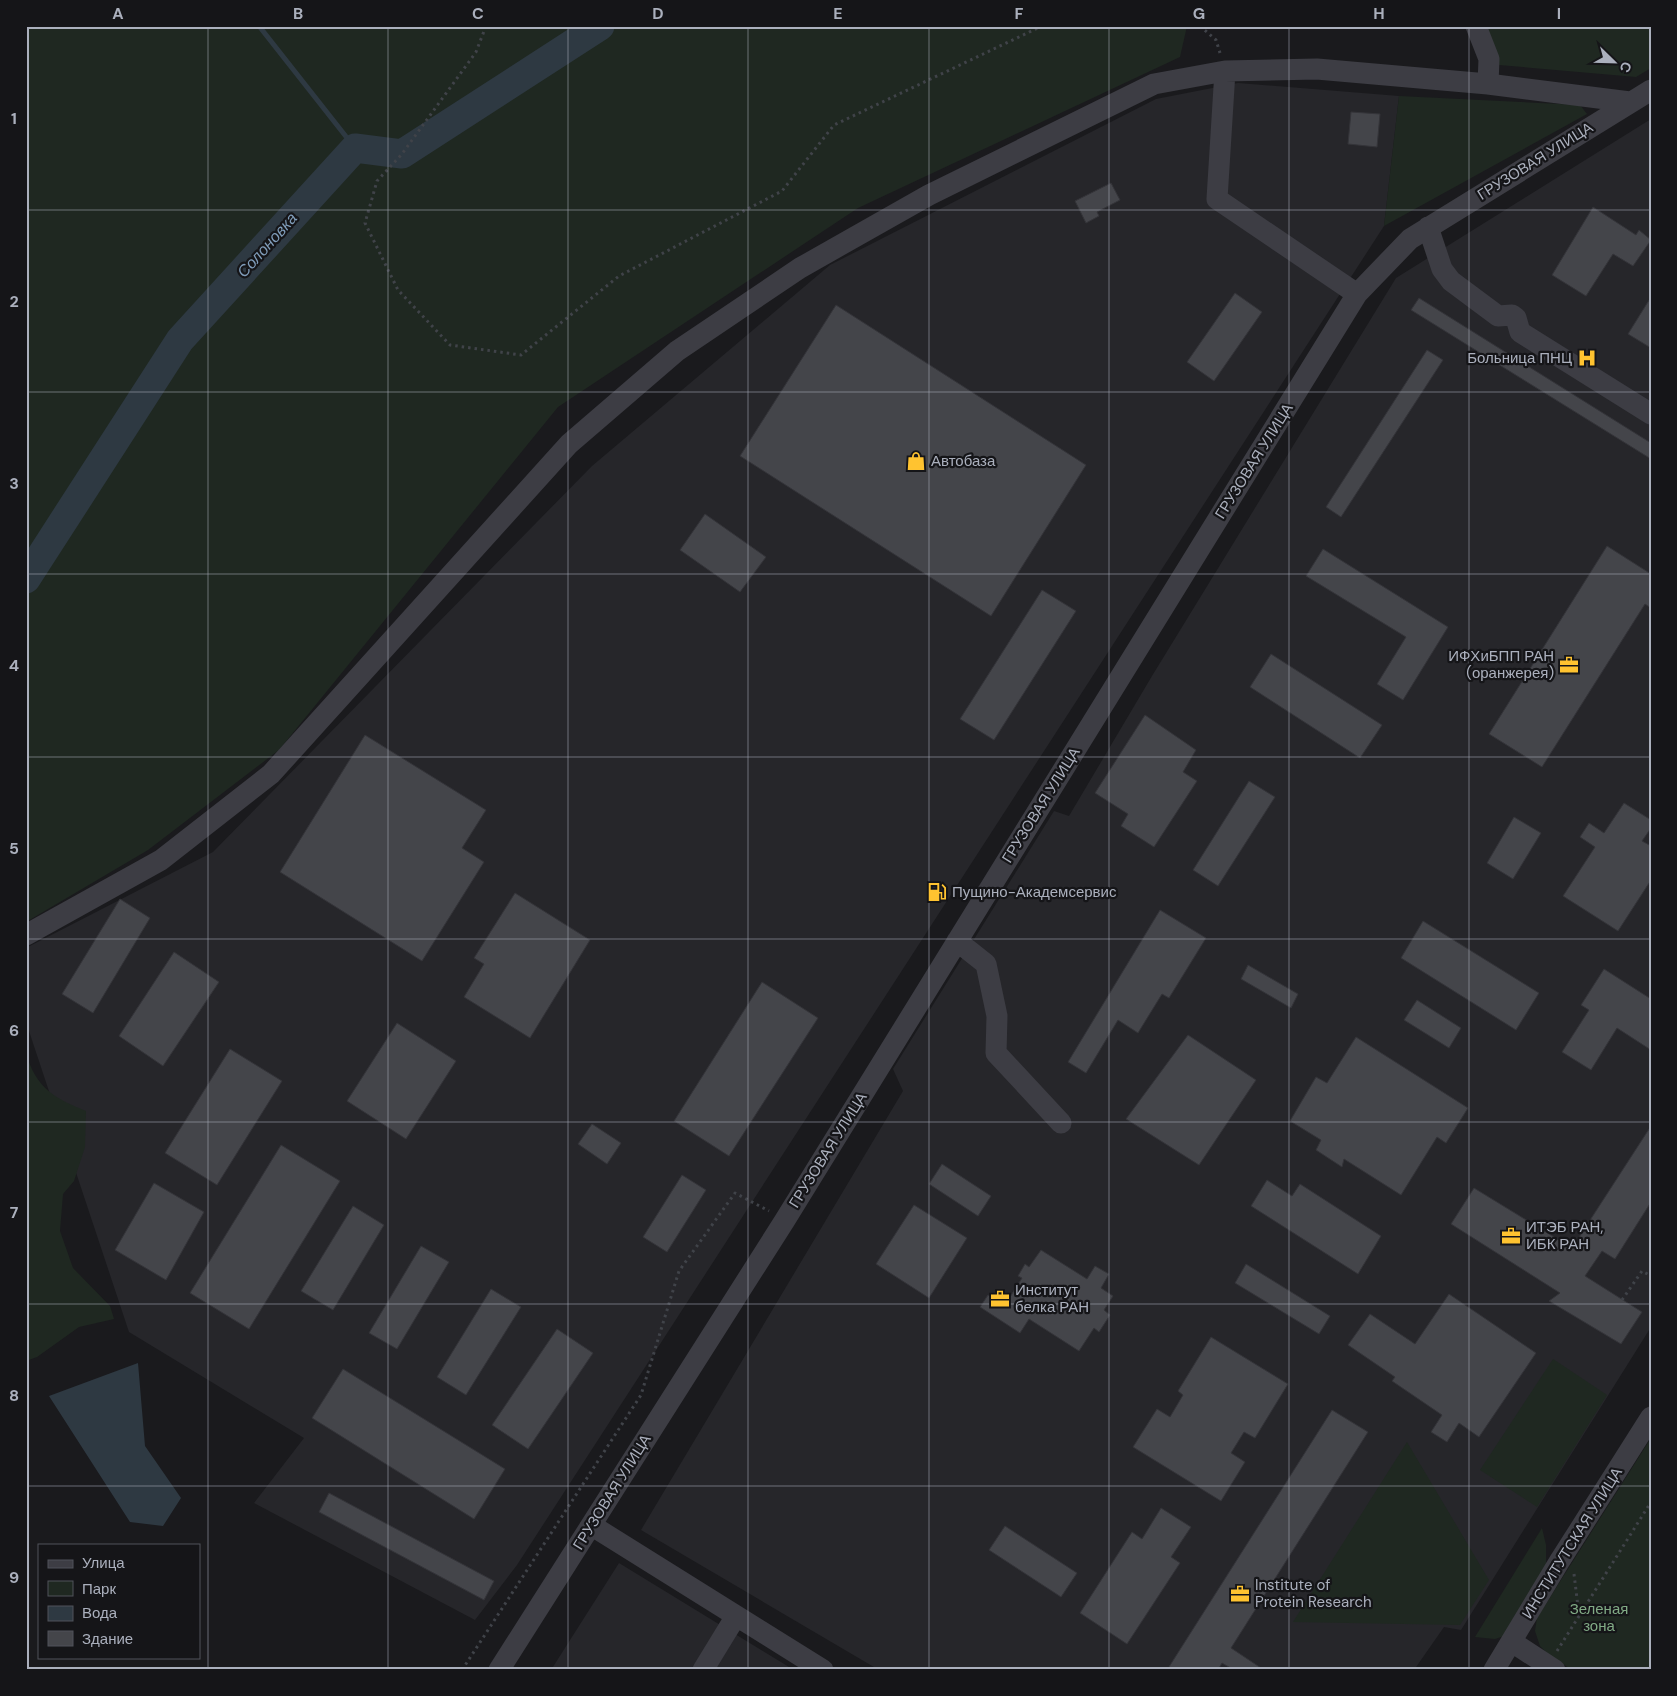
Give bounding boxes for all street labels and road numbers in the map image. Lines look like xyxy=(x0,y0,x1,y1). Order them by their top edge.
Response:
street label: ГРУЗОВАЯ УЛИЦА xyxy=(1473,117,1597,205)
street label: ГРУЗОВАЯ УЛИЦА xyxy=(1210,399,1298,523)
street label: ГРУЗОВАЯ УЛИЦА xyxy=(997,743,1085,867)
street label: ГРУЗОВАЯ УЛИЦА xyxy=(784,1088,872,1212)
street label: ГРУЗОВАЯ УЛИЦА xyxy=(568,1430,656,1554)
street label: ИНСТИТУТСКАЯ УЛИЦА xyxy=(1517,1464,1627,1622)

